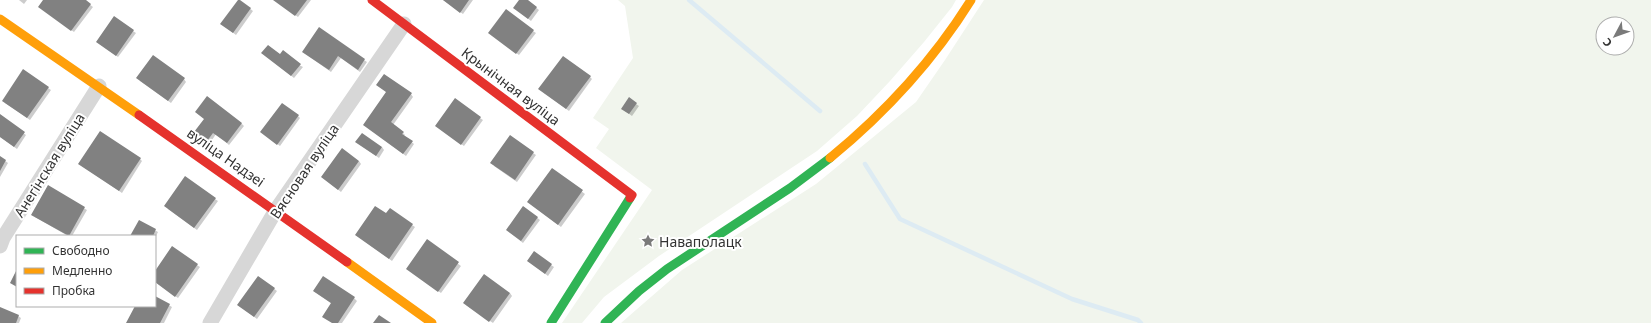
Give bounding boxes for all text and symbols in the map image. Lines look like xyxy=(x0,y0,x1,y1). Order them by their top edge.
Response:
north arrow xyxy=(1595,16,1635,56)
text: С xyxy=(1599,35,1615,50)
street label: Крынічная вуліца xyxy=(458,43,564,129)
street label: Анегінская вуліца xyxy=(9,109,89,221)
street label: Вясновая вуліца xyxy=(265,120,343,222)
street label: вуліца Надзеі xyxy=(183,123,269,191)
place label: Наваполацк xyxy=(659,232,742,251)
place icon: Наваполацк xyxy=(640,233,656,249)
legend xyxy=(16,235,156,307)
text: Свободно xyxy=(52,242,110,259)
text: Медленно xyxy=(52,262,112,279)
text: Пробка xyxy=(52,282,95,299)

